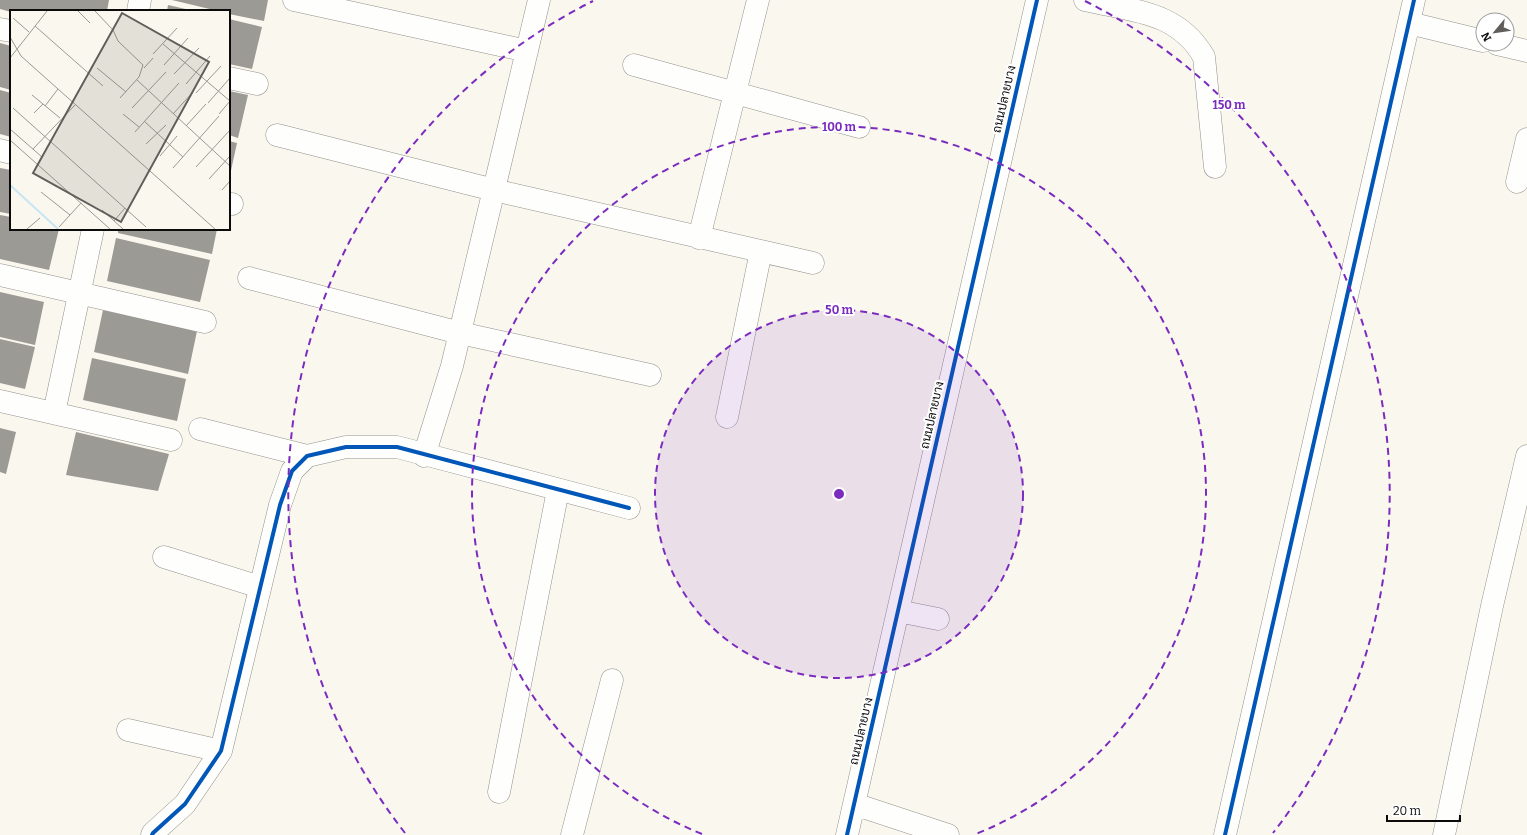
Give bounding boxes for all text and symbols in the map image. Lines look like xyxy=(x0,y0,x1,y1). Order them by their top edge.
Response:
inset map xyxy=(10,10,230,230)
north arrow xyxy=(1475,12,1515,52)
text: N xyxy=(1479,29,1494,43)
street label: ถนนปลายบาง xyxy=(989,64,1019,134)
text: 150 m xyxy=(1213,98,1246,112)
text: 100 m xyxy=(822,120,857,134)
text: 50 m xyxy=(825,303,853,317)
street label: ถนนปลายบาง xyxy=(917,380,947,450)
centre of rings xyxy=(832,487,846,501)
street label: ถนนปลายบาง xyxy=(846,696,876,766)
scale bar xyxy=(1387,797,1460,823)
text: 20 m xyxy=(1393,804,1422,818)

